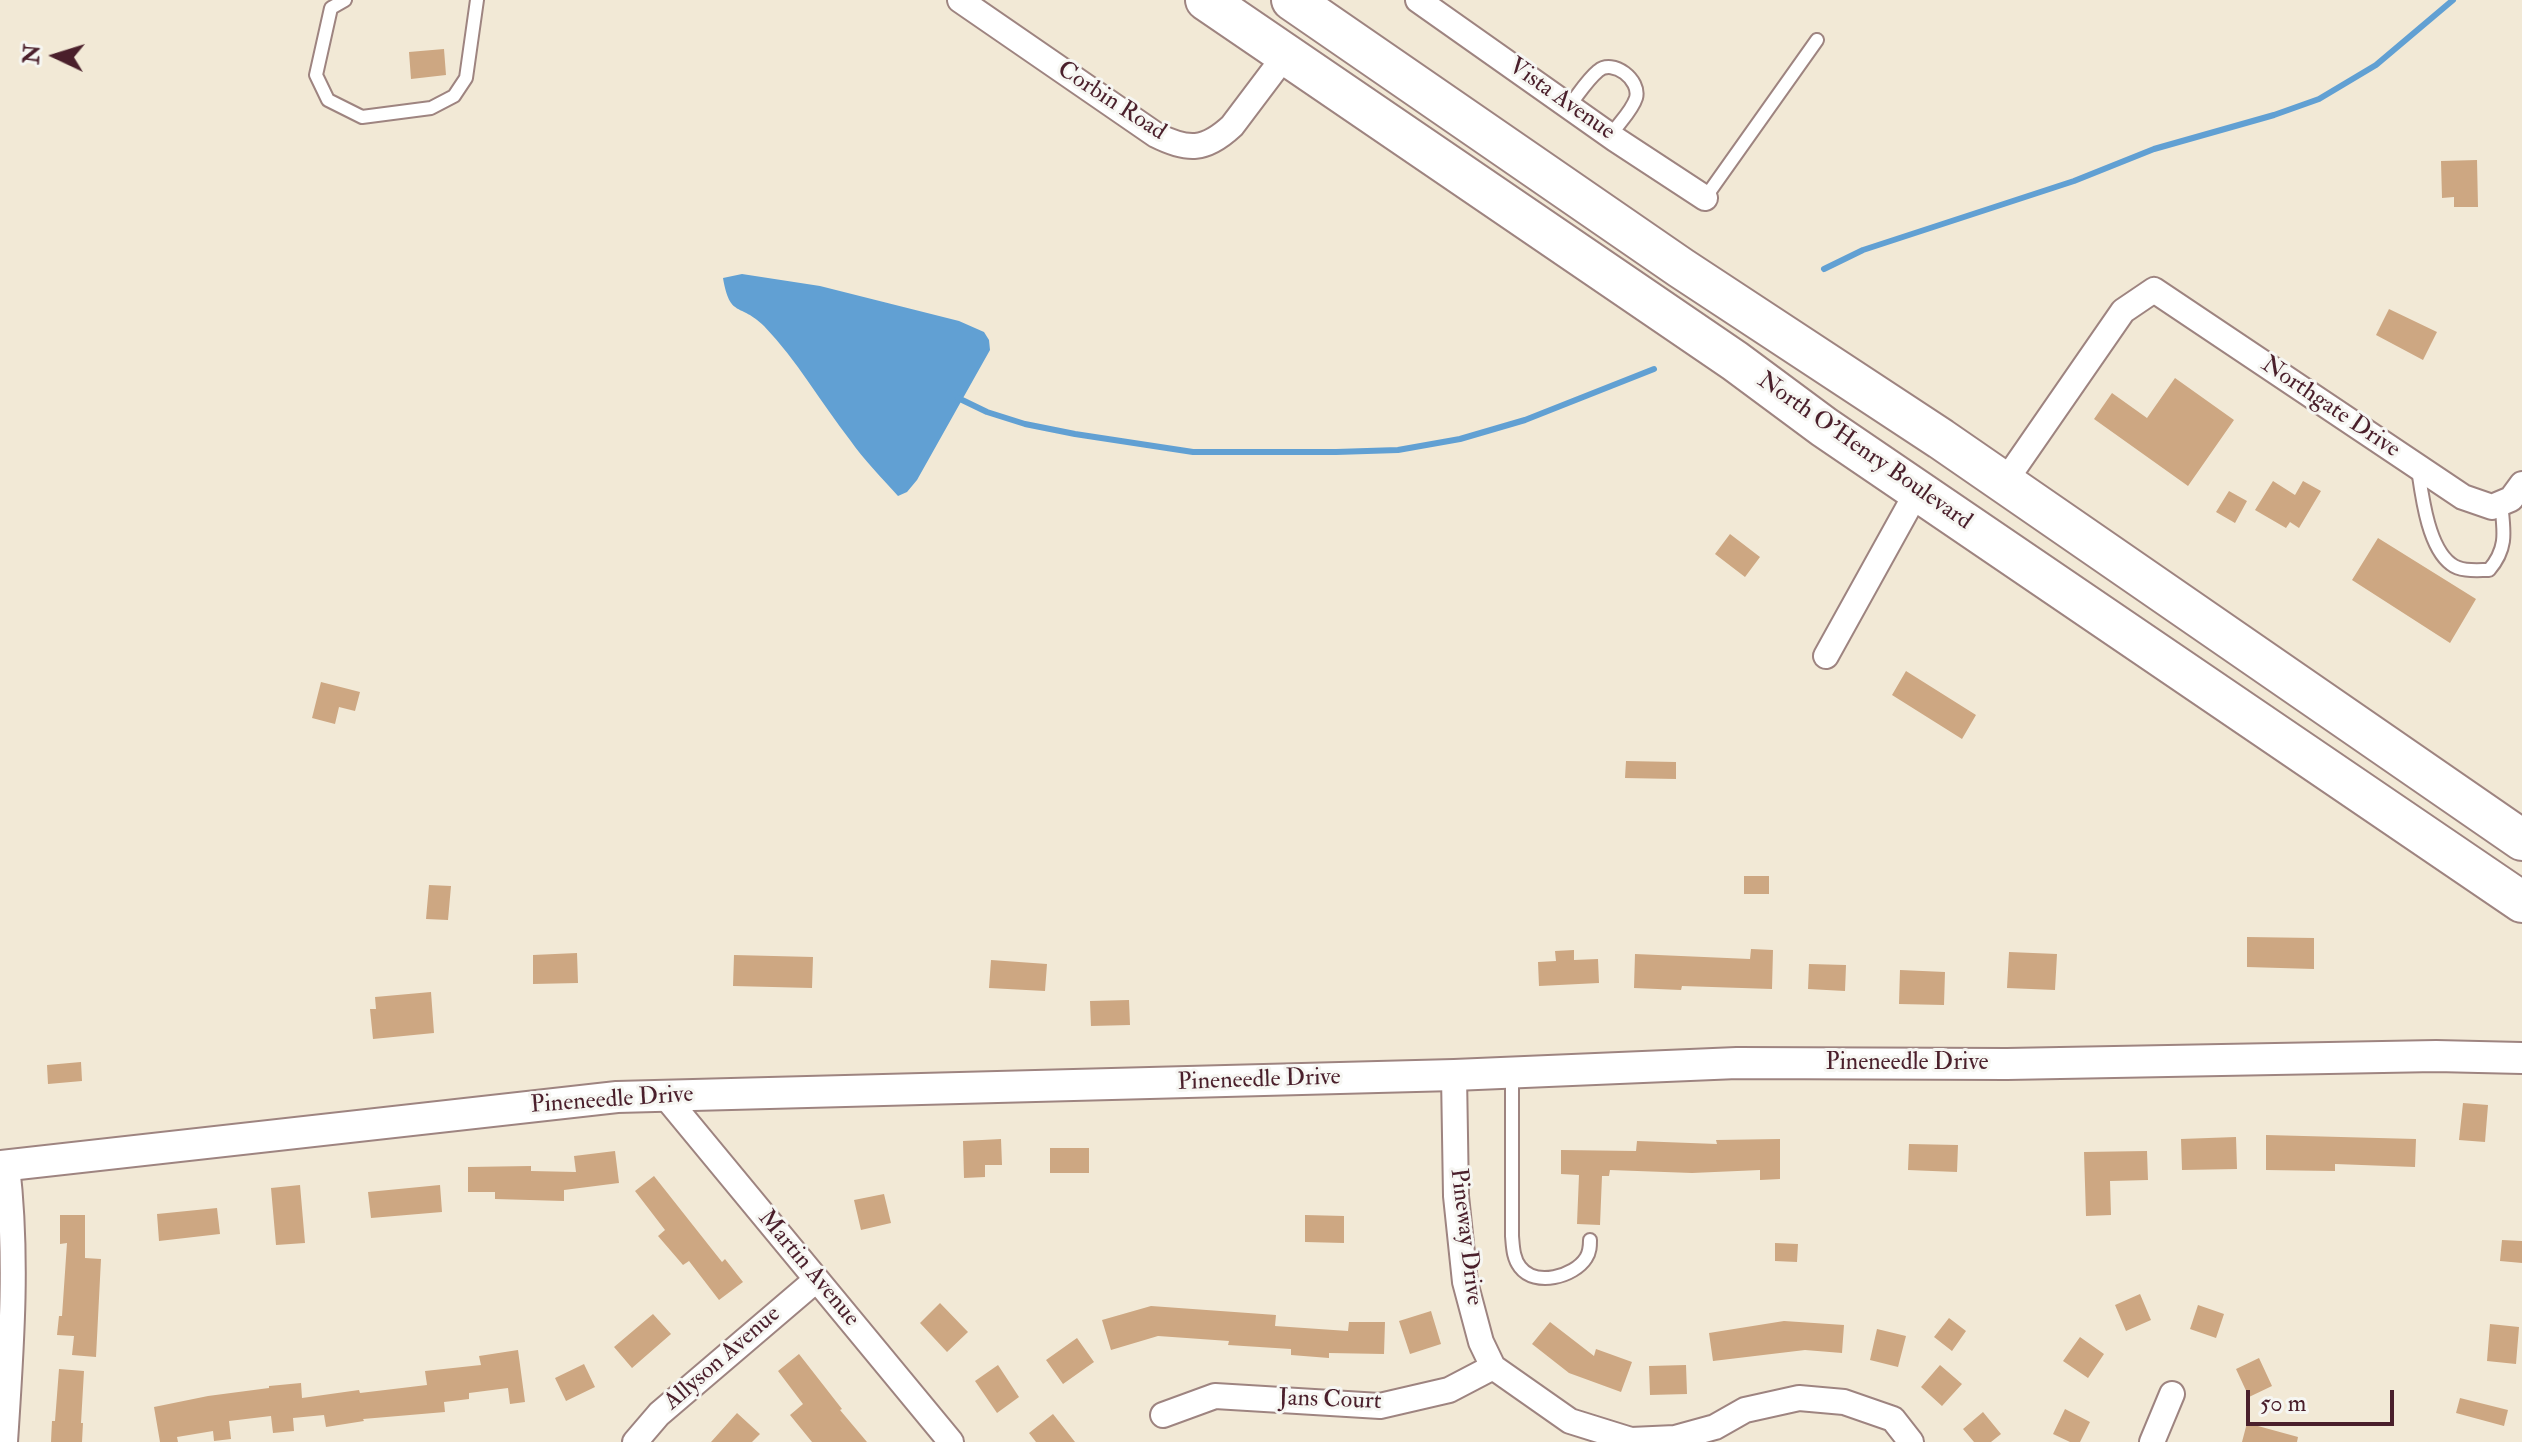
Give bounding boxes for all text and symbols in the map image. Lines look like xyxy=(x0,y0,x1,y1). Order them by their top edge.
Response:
north arrow xyxy=(16,16,96,96)
text: N xyxy=(17,44,47,65)
street label: Vista Avenue xyxy=(1502,53,1620,147)
street label: Corbin Road xyxy=(1051,56,1171,148)
street label: Northgate Drive xyxy=(2255,351,2405,465)
street label: North O'Henry Boulevard xyxy=(1751,367,1977,537)
street label: Pineneedle Drive xyxy=(1825,1050,1989,1078)
street label: Pineneedle Drive xyxy=(1177,1064,1341,1098)
street label: Pineneedle Drive xyxy=(530,1081,694,1121)
street label: Pineway Drive xyxy=(1442,1167,1488,1307)
street label: Martin Avenue xyxy=(751,1205,865,1333)
street label: Allyson Avenue xyxy=(659,1301,787,1417)
scale bar xyxy=(2250,1374,2398,1424)
street label: Jans Court xyxy=(1278,1385,1382,1417)
text: 50 m xyxy=(2260,1388,2306,1419)

